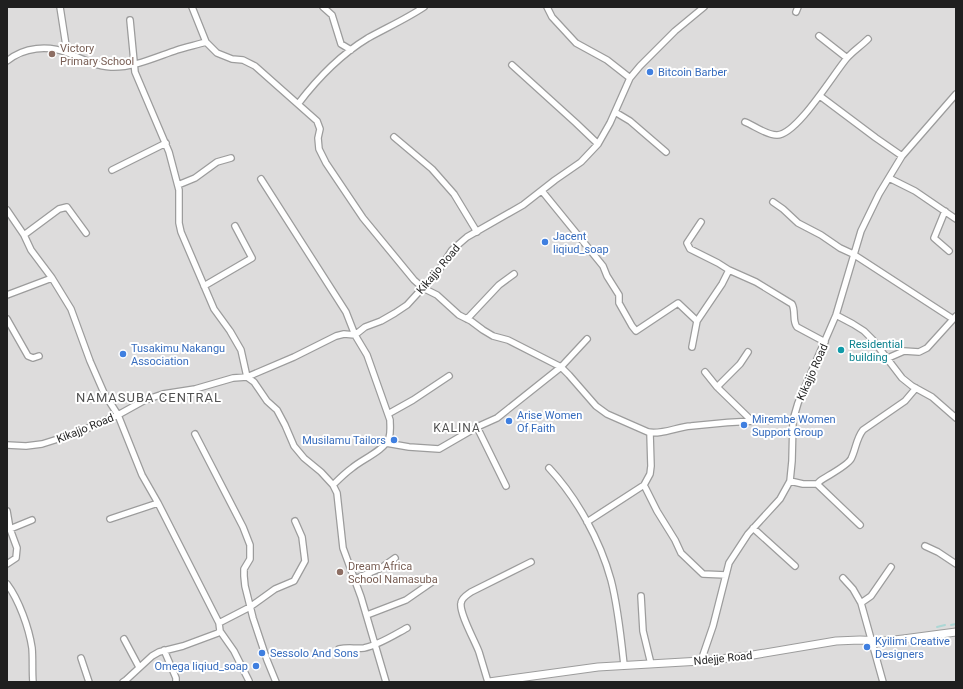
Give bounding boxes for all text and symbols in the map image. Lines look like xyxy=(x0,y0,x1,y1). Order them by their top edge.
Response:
place label: Victory Primary School xyxy=(60,42,134,68)
marker: Victory Primary School xyxy=(47,49,57,59)
place label: Bitcoin Barber xyxy=(658,66,727,79)
marker: Bitcoin Barber xyxy=(645,67,655,77)
place label: Jacent liqiud_soap xyxy=(553,230,609,256)
marker: Jacent liqiud_soap xyxy=(540,237,550,247)
street label: Kikajjo Road xyxy=(414,242,463,297)
place label: Residential building xyxy=(849,338,903,364)
place label: Tusakimu Nakangu Association xyxy=(131,342,225,368)
street label: Kikajjo Road xyxy=(794,342,831,403)
marker: Residential building xyxy=(836,345,846,355)
marker: Tusakimu Nakangu Association xyxy=(118,349,128,359)
district label: NAMASUBA CENTRAL xyxy=(76,390,222,405)
place label: Arise Women Of Faith xyxy=(517,409,582,435)
street label: Kikajjo Road xyxy=(55,411,116,446)
place label: Mirembe Women Support Group xyxy=(752,413,836,439)
marker: Arise Women Of Faith xyxy=(504,416,514,426)
marker: Mirembe Women Support Group xyxy=(739,420,749,430)
district label: KALINA xyxy=(433,421,481,435)
place label: Musilamu Tailors xyxy=(302,434,386,447)
marker: Musilamu Tailors xyxy=(389,435,399,445)
place label: Dream Africa School Namasuba xyxy=(348,560,438,586)
marker: Dream Africa School Namasuba xyxy=(335,567,345,577)
place label: Kyilimi Creative Designers xyxy=(875,635,950,661)
marker: Kyilimi Creative Designers xyxy=(862,642,872,652)
place label: Sessolo And Sons xyxy=(270,647,359,660)
marker: Sessolo And Sons xyxy=(257,648,267,658)
street label: Ndejje Road xyxy=(693,649,753,668)
place label: Omega liqiud_soap xyxy=(154,660,248,673)
marker: Omega liqiud_soap xyxy=(251,661,261,671)

